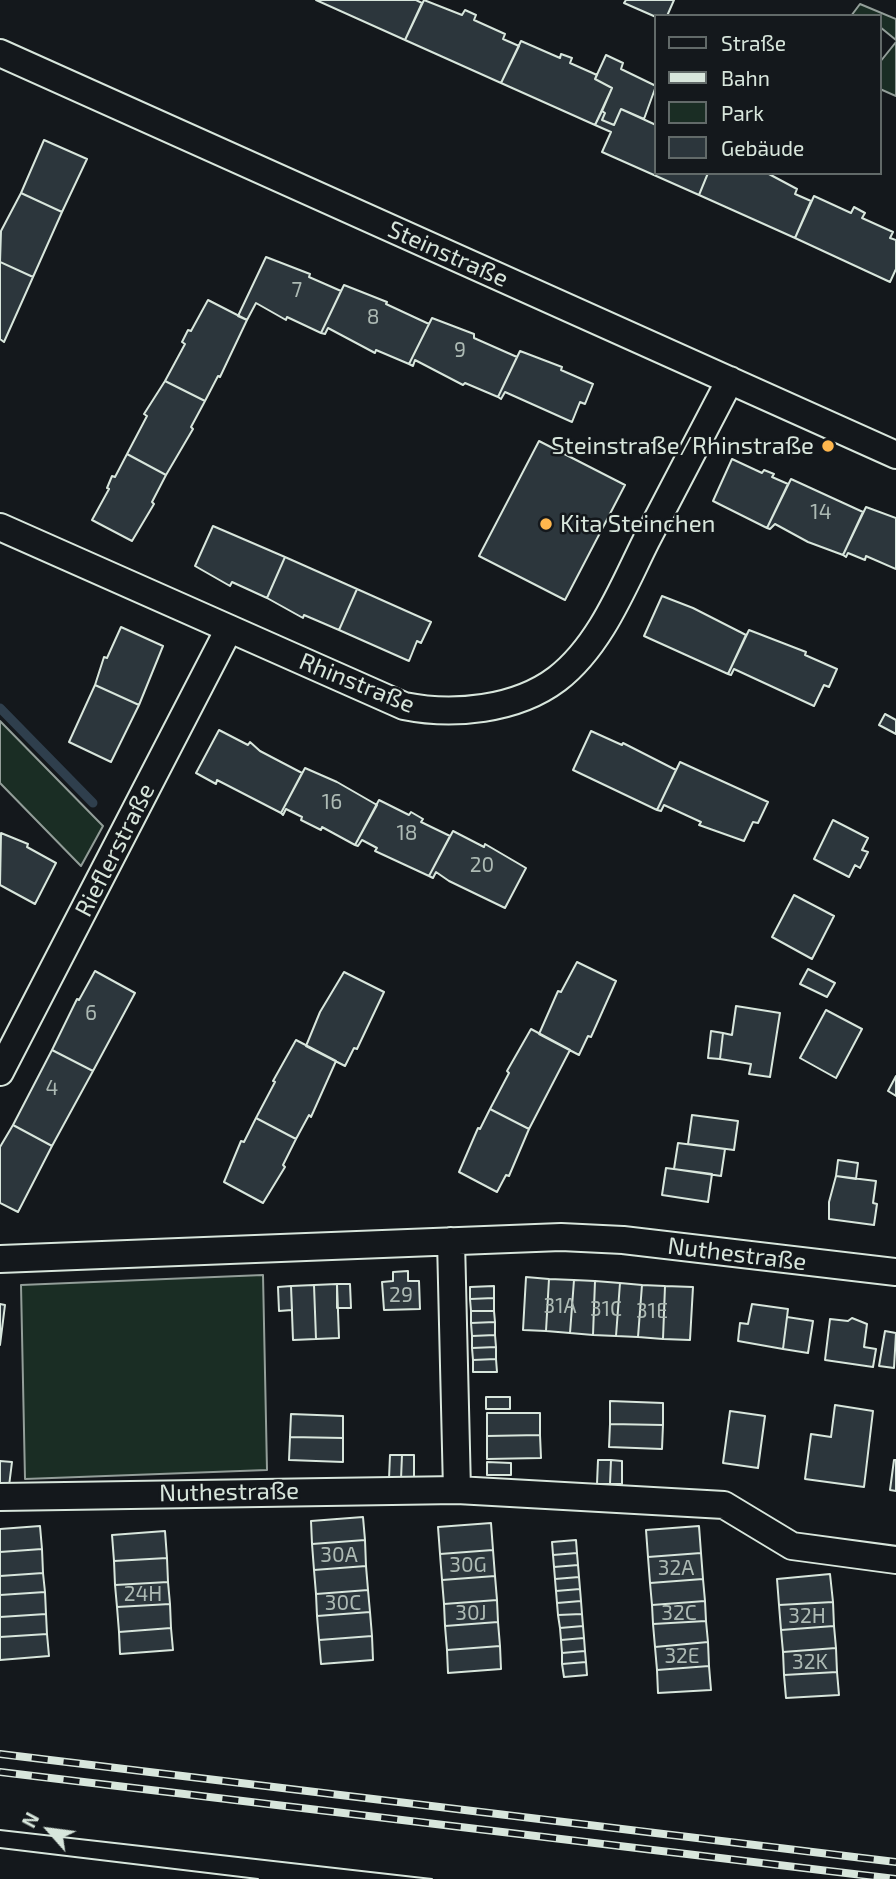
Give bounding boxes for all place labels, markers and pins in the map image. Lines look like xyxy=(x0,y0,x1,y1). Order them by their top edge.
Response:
place label: Steinstraße/Rhinstraße xyxy=(551,432,814,460)
marker: Steinstraße/Rhinstraße xyxy=(820,438,836,454)
place label: Kita Steinchen xyxy=(560,510,716,538)
marker: Kita Steinchen xyxy=(538,516,554,532)

